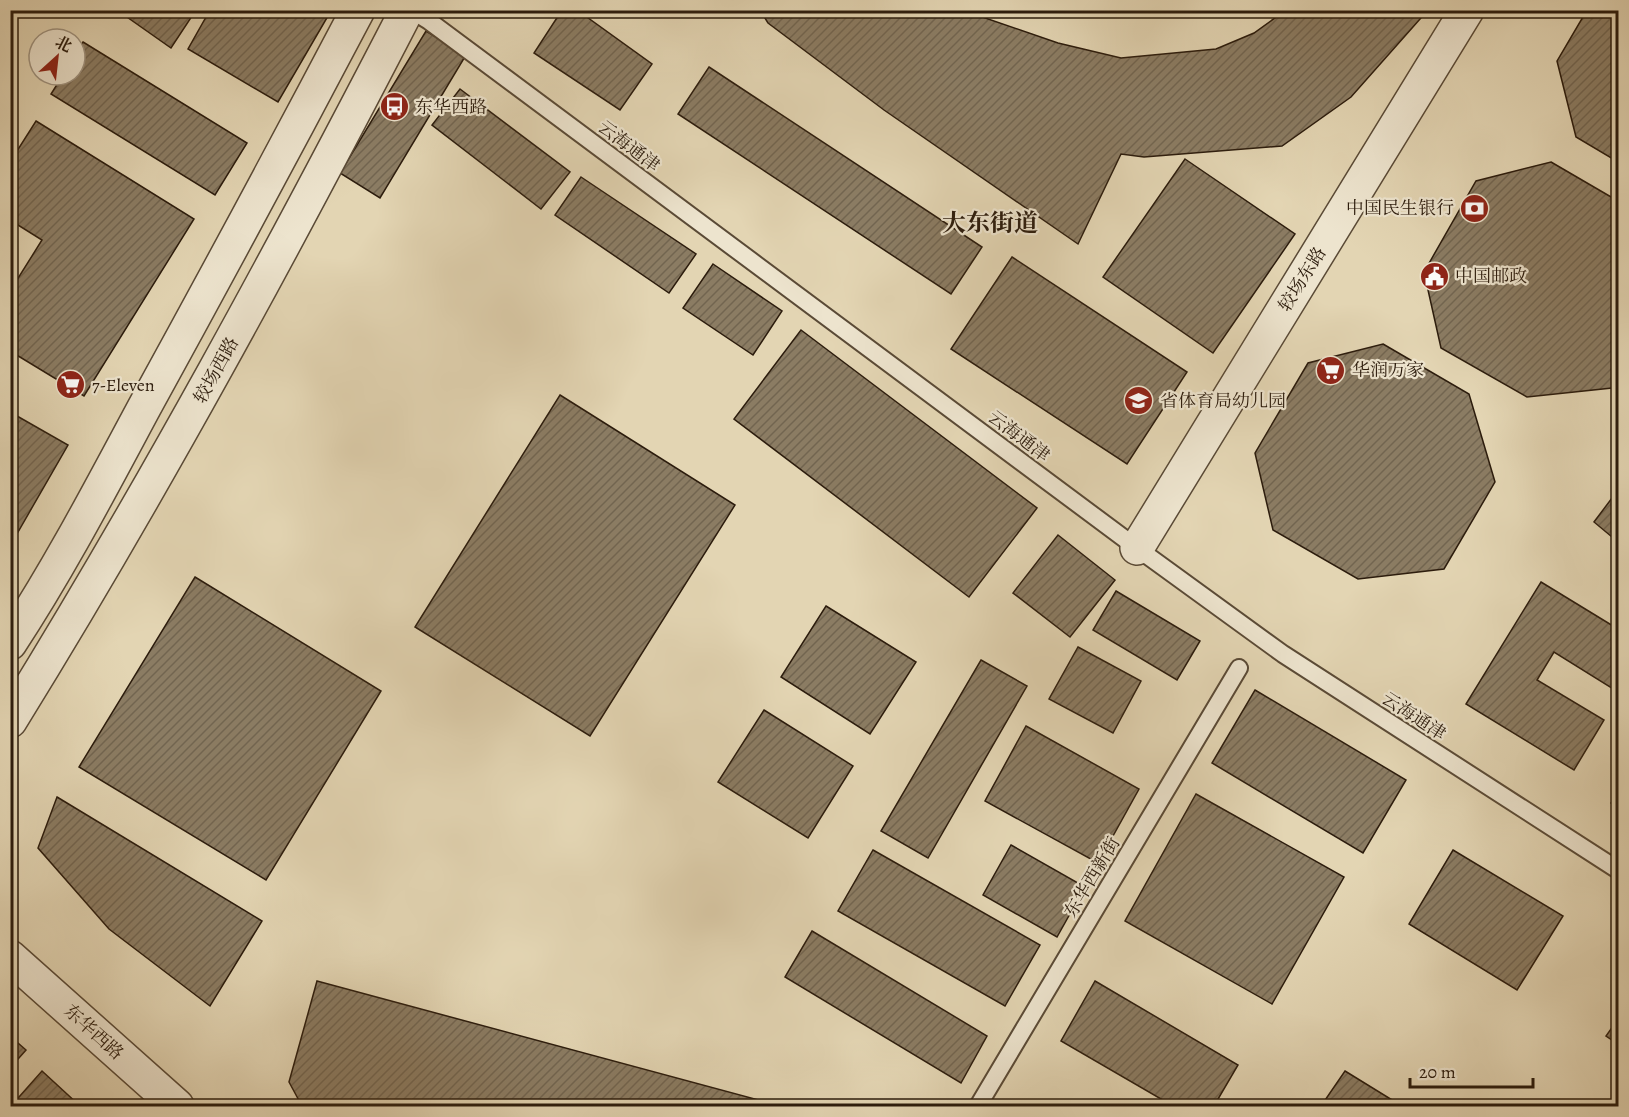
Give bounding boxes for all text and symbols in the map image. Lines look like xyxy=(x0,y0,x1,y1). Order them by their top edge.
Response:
north arrow xyxy=(27,27,87,87)
text: 北 xyxy=(51,31,75,58)
bus stop icon: 东华西路 xyxy=(378,91,410,123)
place label: 东华西路 xyxy=(415,95,487,119)
street label: 云海通津 xyxy=(593,115,665,177)
bank icon: 中国民生银行 xyxy=(1459,192,1491,224)
place label: 中国民生银行 xyxy=(1346,196,1454,220)
district label: 大东街道 xyxy=(942,207,1038,239)
street label: 较场东路 xyxy=(1273,242,1331,316)
public building icon: 中国邮政 xyxy=(1418,260,1450,292)
place label: 中国邮政 xyxy=(1455,264,1527,288)
street label: 较场西路 xyxy=(188,333,244,407)
supermarket icon: 华润万家 xyxy=(1315,354,1347,386)
place label: 华润万家 xyxy=(1352,358,1424,382)
supermarket icon: 7-Eleven xyxy=(55,369,87,401)
place label: 7-Eleven xyxy=(92,373,155,397)
school or university icon: 省体育局幼儿园 xyxy=(1123,385,1155,417)
place label: 省体育局幼儿园 xyxy=(1160,389,1286,413)
street label: 云海通津 xyxy=(983,405,1055,467)
street label: 云海通津 xyxy=(1377,686,1451,746)
street label: 东华西新街 xyxy=(1059,832,1125,922)
street label: 东华西路 xyxy=(59,999,129,1065)
scale bar xyxy=(1410,1051,1533,1089)
text: 20 m xyxy=(1419,1060,1456,1084)

